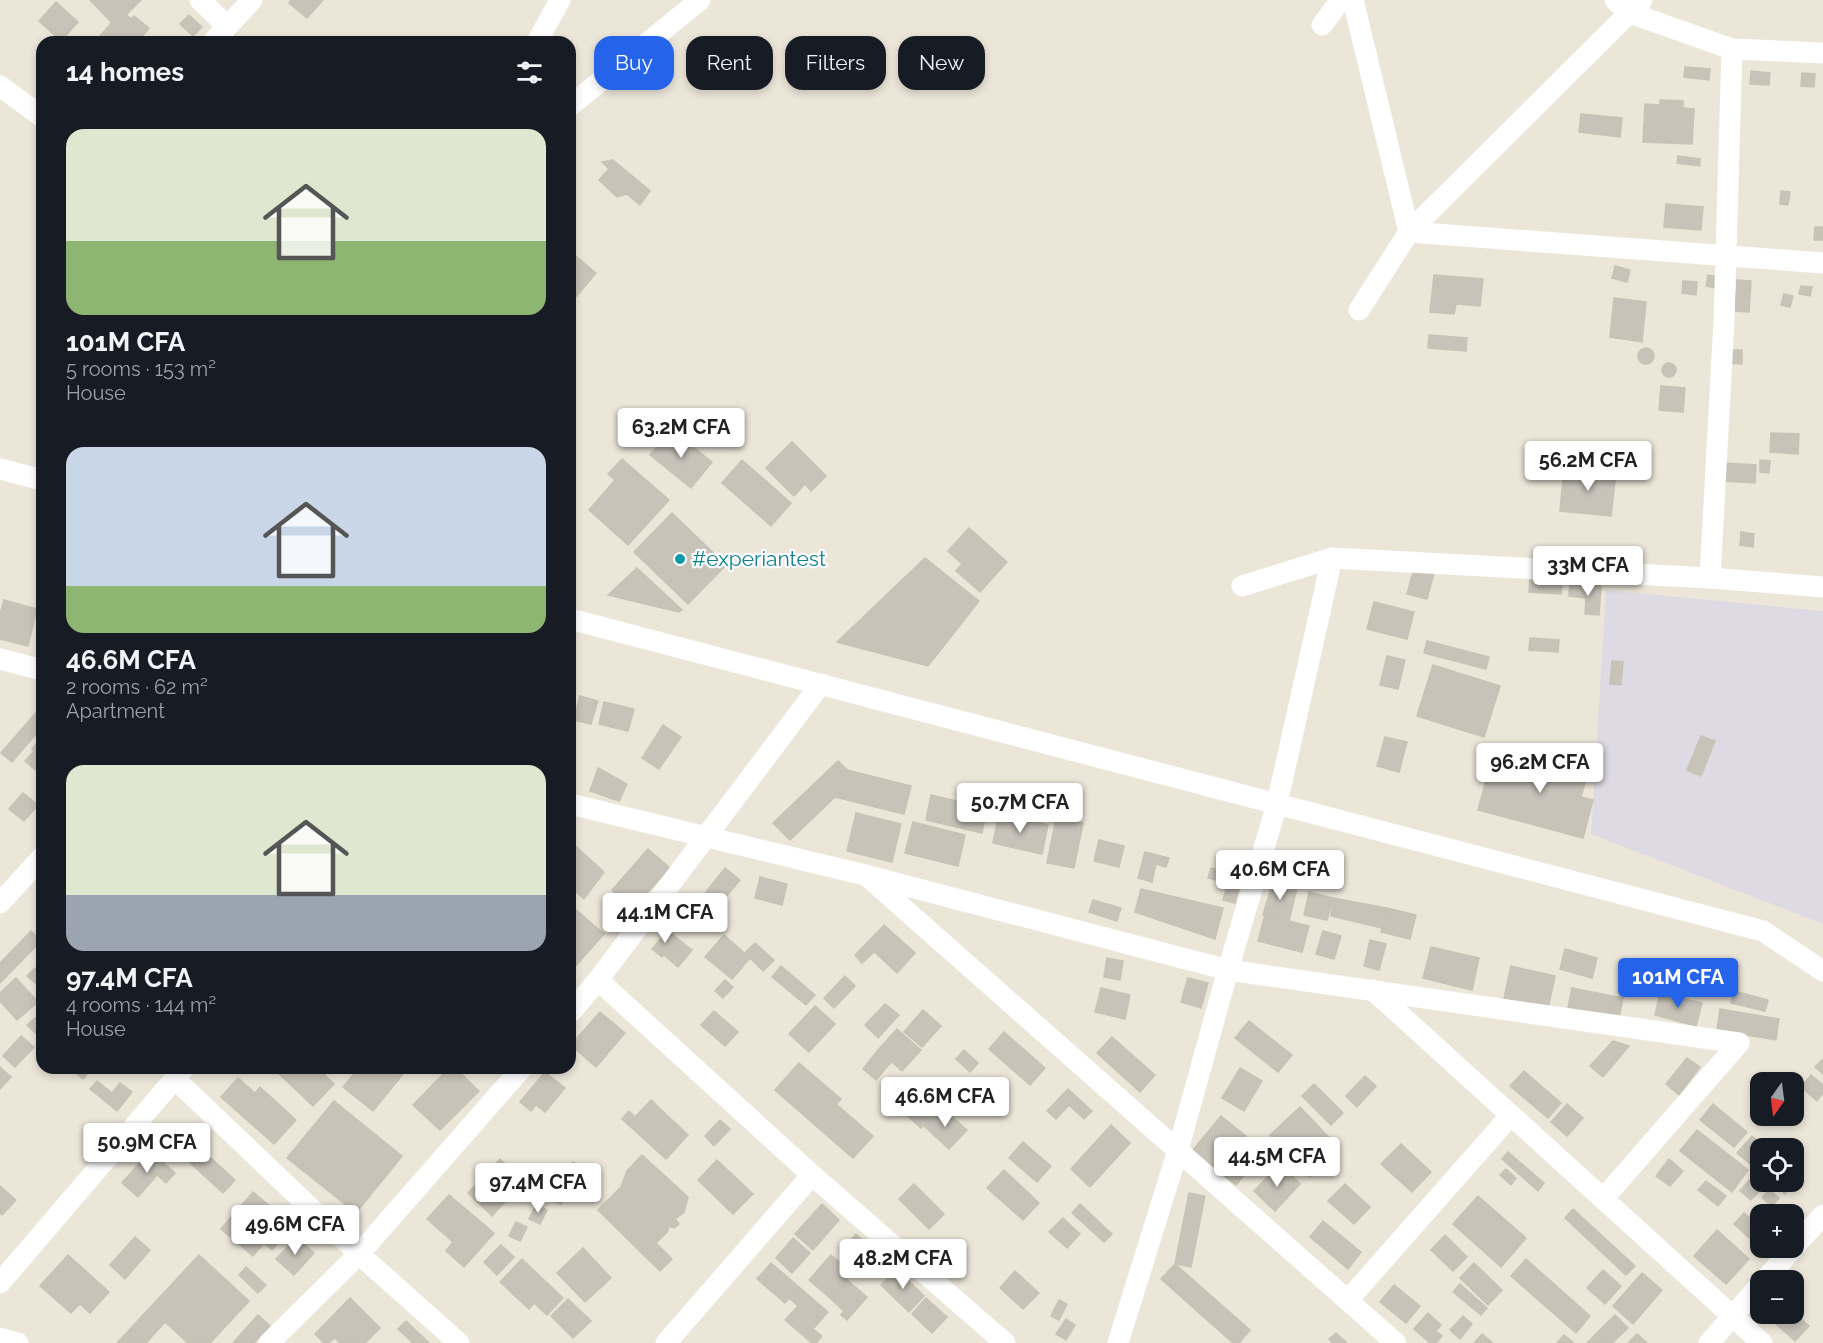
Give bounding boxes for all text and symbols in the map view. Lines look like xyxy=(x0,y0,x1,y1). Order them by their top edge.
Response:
chip: Buy xyxy=(594,36,674,90)
chip: Rent xyxy=(686,36,773,90)
chip: Filters xyxy=(785,36,886,90)
chip: New xyxy=(898,36,985,90)
icon: filters xyxy=(513,56,546,89)
text: 14 homes xyxy=(66,57,184,87)
icon: home xyxy=(252,168,360,276)
text: 101M CFA xyxy=(66,327,185,357)
text: 5 rooms · 153 m² xyxy=(66,357,216,381)
text: House xyxy=(66,381,126,405)
pin: 63.2M CFA xyxy=(612,408,750,459)
text: 63.2M CFA xyxy=(632,415,730,439)
pin: 56.2M CFA xyxy=(1519,441,1657,492)
text: 56.2M CFA xyxy=(1539,448,1637,472)
icon: home xyxy=(252,486,360,594)
place label: #experiantest xyxy=(692,546,826,571)
pin: 33M CFA xyxy=(1533,546,1643,597)
marker: #experiantest xyxy=(673,552,687,566)
text: 33M CFA xyxy=(1547,553,1629,577)
text: 46.6M CFA xyxy=(66,645,196,675)
text: 2 rooms · 62 m² xyxy=(66,675,208,699)
text: Apartment xyxy=(66,699,165,723)
pin: 96.2M CFA xyxy=(1471,743,1609,794)
text: 96.2M CFA xyxy=(1490,750,1590,774)
pin: 50.7M CFA xyxy=(951,783,1089,834)
text: 50.7M CFA xyxy=(971,790,1069,814)
icon: home xyxy=(252,804,360,912)
pin: 40.6M CFA xyxy=(1211,850,1349,901)
text: 40.6M CFA xyxy=(1230,857,1330,881)
pin: 44.1M CFA xyxy=(596,893,734,944)
text: 44.1M CFA xyxy=(617,900,713,924)
pin: 101M CFA xyxy=(1616,958,1740,1009)
text: 97.4M CFA xyxy=(66,963,193,993)
text: 101M CFA xyxy=(1632,965,1724,989)
text: 4 rooms · 144 m² xyxy=(66,993,216,1017)
text: House xyxy=(66,1017,126,1041)
north arrow xyxy=(1750,1072,1804,1126)
map controls xyxy=(1750,1072,1804,1324)
pin: 46.6M CFA xyxy=(876,1077,1014,1128)
text: 46.6M CFA xyxy=(895,1084,995,1108)
pin: 50.9M CFA xyxy=(78,1123,216,1174)
text: 50.9M CFA xyxy=(97,1130,197,1154)
pin: 44.5M CFA xyxy=(1208,1137,1346,1188)
button: locate xyxy=(1750,1138,1804,1192)
text: 44.5M CFA xyxy=(1228,1144,1326,1168)
pin: 97.4M CFA xyxy=(469,1163,607,1214)
text: 97.4M CFA xyxy=(489,1170,587,1194)
button: + xyxy=(1750,1204,1804,1258)
pin: 49.6M CFA xyxy=(226,1205,364,1256)
text: 49.6M CFA xyxy=(245,1212,345,1236)
pin: 48.2M CFA xyxy=(834,1239,972,1290)
text: 48.2M CFA xyxy=(853,1246,953,1270)
button: − xyxy=(1750,1270,1804,1324)

